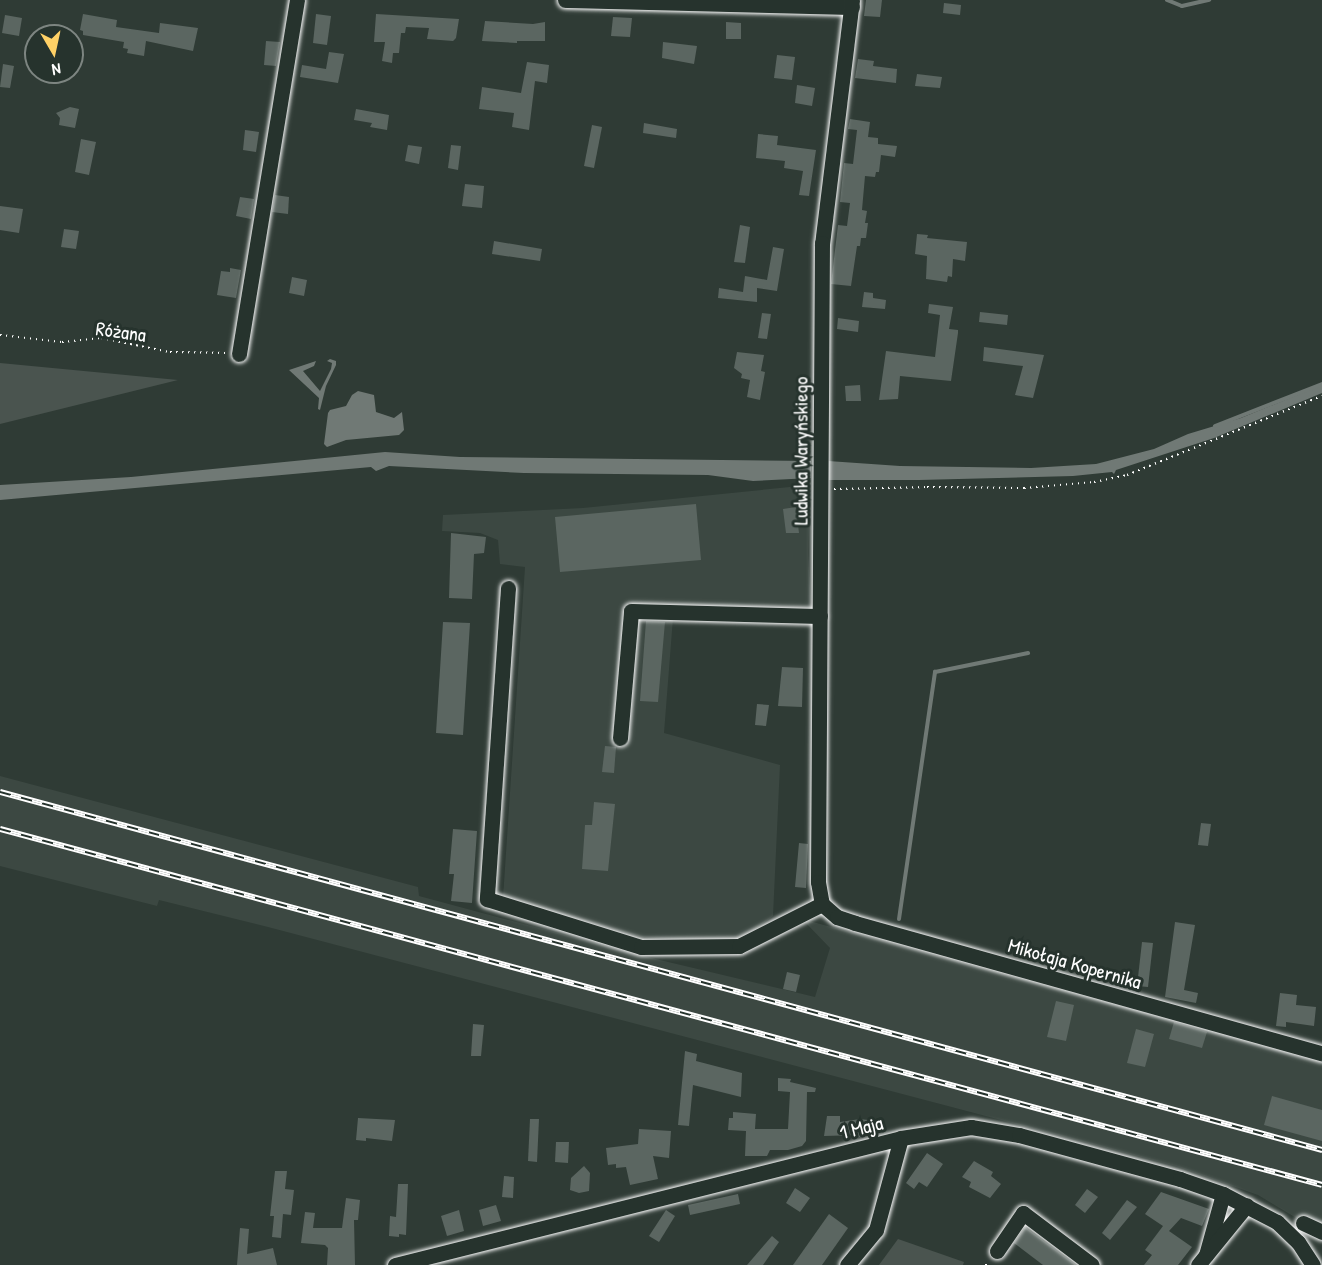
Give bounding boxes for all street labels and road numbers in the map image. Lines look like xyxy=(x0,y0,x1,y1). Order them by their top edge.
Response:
street label: Różana xyxy=(94,316,148,346)
street label: Ludwika Waryńskiego xyxy=(788,377,812,525)
street label: Mikołaja Kopernika xyxy=(1005,932,1145,994)
street label: 1 Maja xyxy=(837,1110,885,1144)

